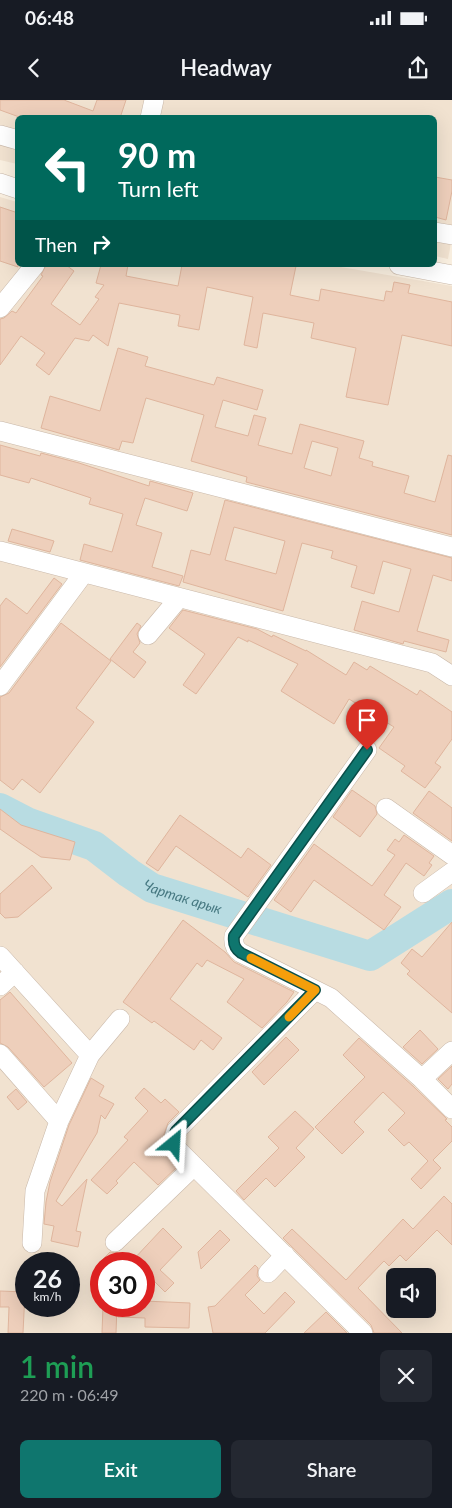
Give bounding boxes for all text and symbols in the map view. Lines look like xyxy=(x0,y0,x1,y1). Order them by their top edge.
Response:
text: 06:48 xyxy=(25,6,74,29)
icon: back xyxy=(20,54,48,82)
text: Headway xyxy=(180,54,272,81)
icon: share xyxy=(404,54,432,82)
text: 90 m xyxy=(118,133,196,175)
icon: left xyxy=(35,135,100,200)
text: Turn left xyxy=(118,175,199,202)
icon: right xyxy=(87,230,115,258)
text: Then xyxy=(35,233,77,256)
pin xyxy=(346,699,388,750)
icon: arrive xyxy=(353,706,381,734)
water label: Чартак арык xyxy=(140,876,224,917)
position arrow xyxy=(147,1117,199,1169)
speed limit sign: 30 xyxy=(90,1252,155,1317)
text: 26 xyxy=(33,1263,62,1293)
map controls xyxy=(386,1268,436,1318)
button: sound xyxy=(386,1268,436,1318)
text: km/h xyxy=(33,1289,62,1304)
text: 1 min xyxy=(20,1348,94,1384)
button: close xyxy=(380,1350,432,1402)
text: 220 m · 06:49 xyxy=(20,1385,119,1404)
button: Exit xyxy=(20,1440,221,1498)
button: Share xyxy=(231,1440,432,1498)

